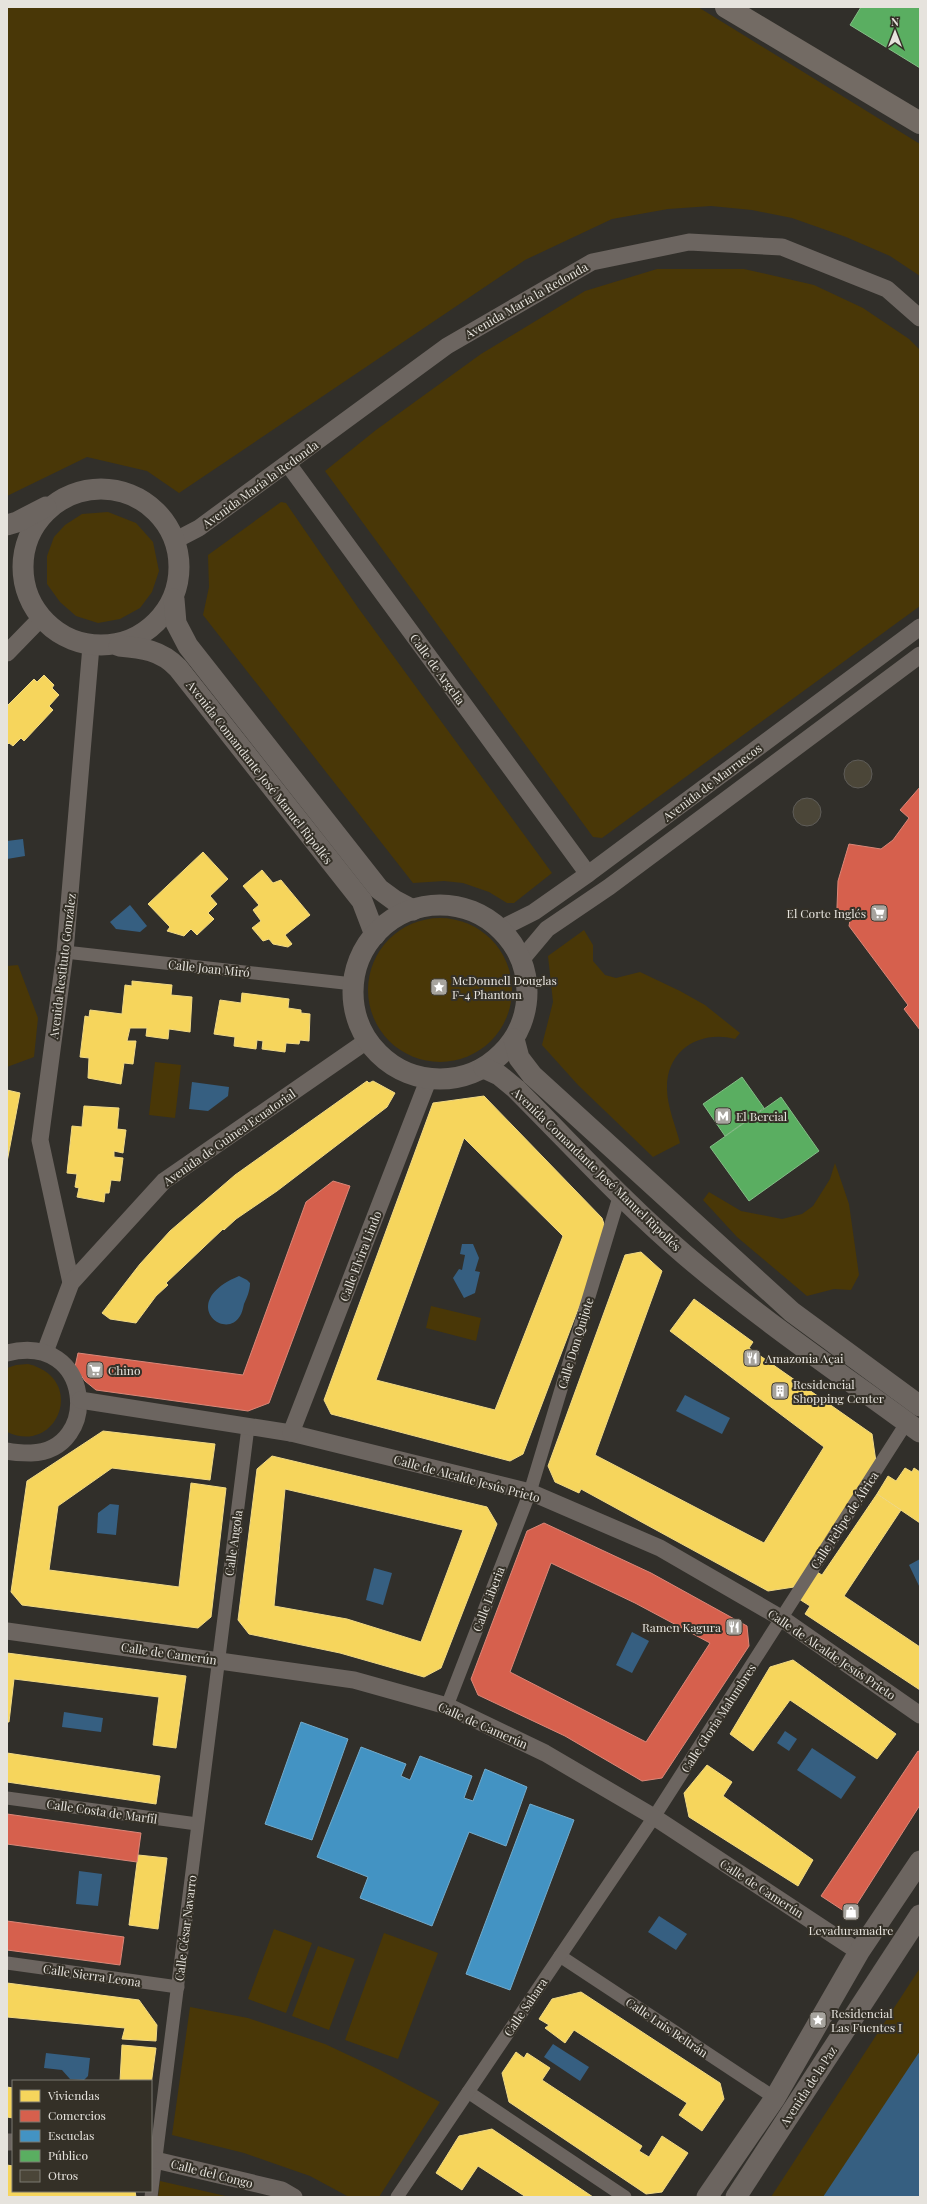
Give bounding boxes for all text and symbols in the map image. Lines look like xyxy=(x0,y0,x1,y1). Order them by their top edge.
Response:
north arrow xyxy=(875,12,915,52)
text: N xyxy=(891,14,899,29)
street label: Avenida María la Redonda xyxy=(461,258,590,342)
street label: Avenida María la Redonda xyxy=(198,437,321,532)
street label: Calle de Argelia xyxy=(407,630,469,708)
street label: Avenida Comandante José Manuel Ripollés xyxy=(183,676,337,867)
street label: Avenida de Marruecos xyxy=(659,740,765,825)
street label: Avenida Restituto González xyxy=(45,892,79,1041)
supermarket icon: El Corte Inglés xyxy=(869,903,889,923)
place label: El Corte Inglés xyxy=(787,905,866,921)
street label: Calle Joan Miró xyxy=(167,956,251,980)
place label: McDonnell Douglas F-4 Phantom xyxy=(452,972,557,1002)
place icon: McDonnell Douglas F-4 Phantom xyxy=(429,977,449,997)
street label: Avenida Comandante José Manuel Ripollés xyxy=(509,1083,685,1254)
street label: Avenida de Guinea Ecuatorial xyxy=(159,1085,299,1189)
metro station icon: El Bercial xyxy=(713,1106,733,1126)
place label: El Bercial xyxy=(736,1108,788,1124)
street label: Calle Elvira Lindo xyxy=(335,1208,385,1303)
street label: Calle Don Quijote xyxy=(553,1295,597,1391)
restaurant icon: Amazonia Açai xyxy=(742,1348,762,1368)
place label: Amazonia Açai xyxy=(764,1350,844,1366)
supermarket icon: Chino xyxy=(85,1360,105,1380)
place label: Chino xyxy=(108,1362,141,1378)
place label: Residencial Shopping Center xyxy=(793,1376,885,1406)
building icon: Residencial Shopping Center xyxy=(770,1381,790,1401)
street label: Calle de Alcalde Jesús Prieto xyxy=(392,1451,542,1505)
street label: Calle Felipe de África xyxy=(806,1468,882,1572)
street label: Calle Angola xyxy=(220,1509,246,1577)
street label: Calle Liberia xyxy=(468,1564,508,1634)
street label: Calle de Alcalde Jesús Prieto xyxy=(765,1605,899,1703)
restaurant icon: Ramen Kagura xyxy=(724,1617,744,1637)
place label: Ramen Kagura xyxy=(642,1619,721,1635)
street label: Calle de Camerún xyxy=(120,1638,218,1668)
street label: Calle Gloria Malumbres xyxy=(677,1661,759,1775)
street label: Calle de Camerún xyxy=(436,1698,530,1752)
street label: Calle Costa de Marfíl xyxy=(45,1795,159,1827)
street label: Calle de Camerún xyxy=(717,1855,807,1921)
street label: Calle César Navarro xyxy=(171,1874,199,1982)
shop icon: Levaduramadre xyxy=(841,1902,861,1922)
place label: Levaduramadre xyxy=(809,1922,893,1938)
street label: Calle Sierra Leona xyxy=(42,1960,142,1990)
street label: Calle Sahara xyxy=(500,1975,550,2039)
street label: Calle Luis Beltrán xyxy=(623,1994,711,2060)
place label: Residencial Las Fuentes I xyxy=(831,2005,902,2035)
place icon: Residencial Las Fuentes I xyxy=(808,2010,828,2030)
street label: Avenida de la Paz xyxy=(776,2043,840,2130)
legend xyxy=(12,2080,152,2192)
text: Viviendas xyxy=(47,2087,100,2103)
text: Comercios xyxy=(48,2107,106,2123)
text: Escuelas xyxy=(48,2127,94,2143)
text: Público xyxy=(48,2147,88,2163)
street label: Calle del Congo xyxy=(169,2155,255,2191)
text: Otros xyxy=(48,2167,78,2183)

